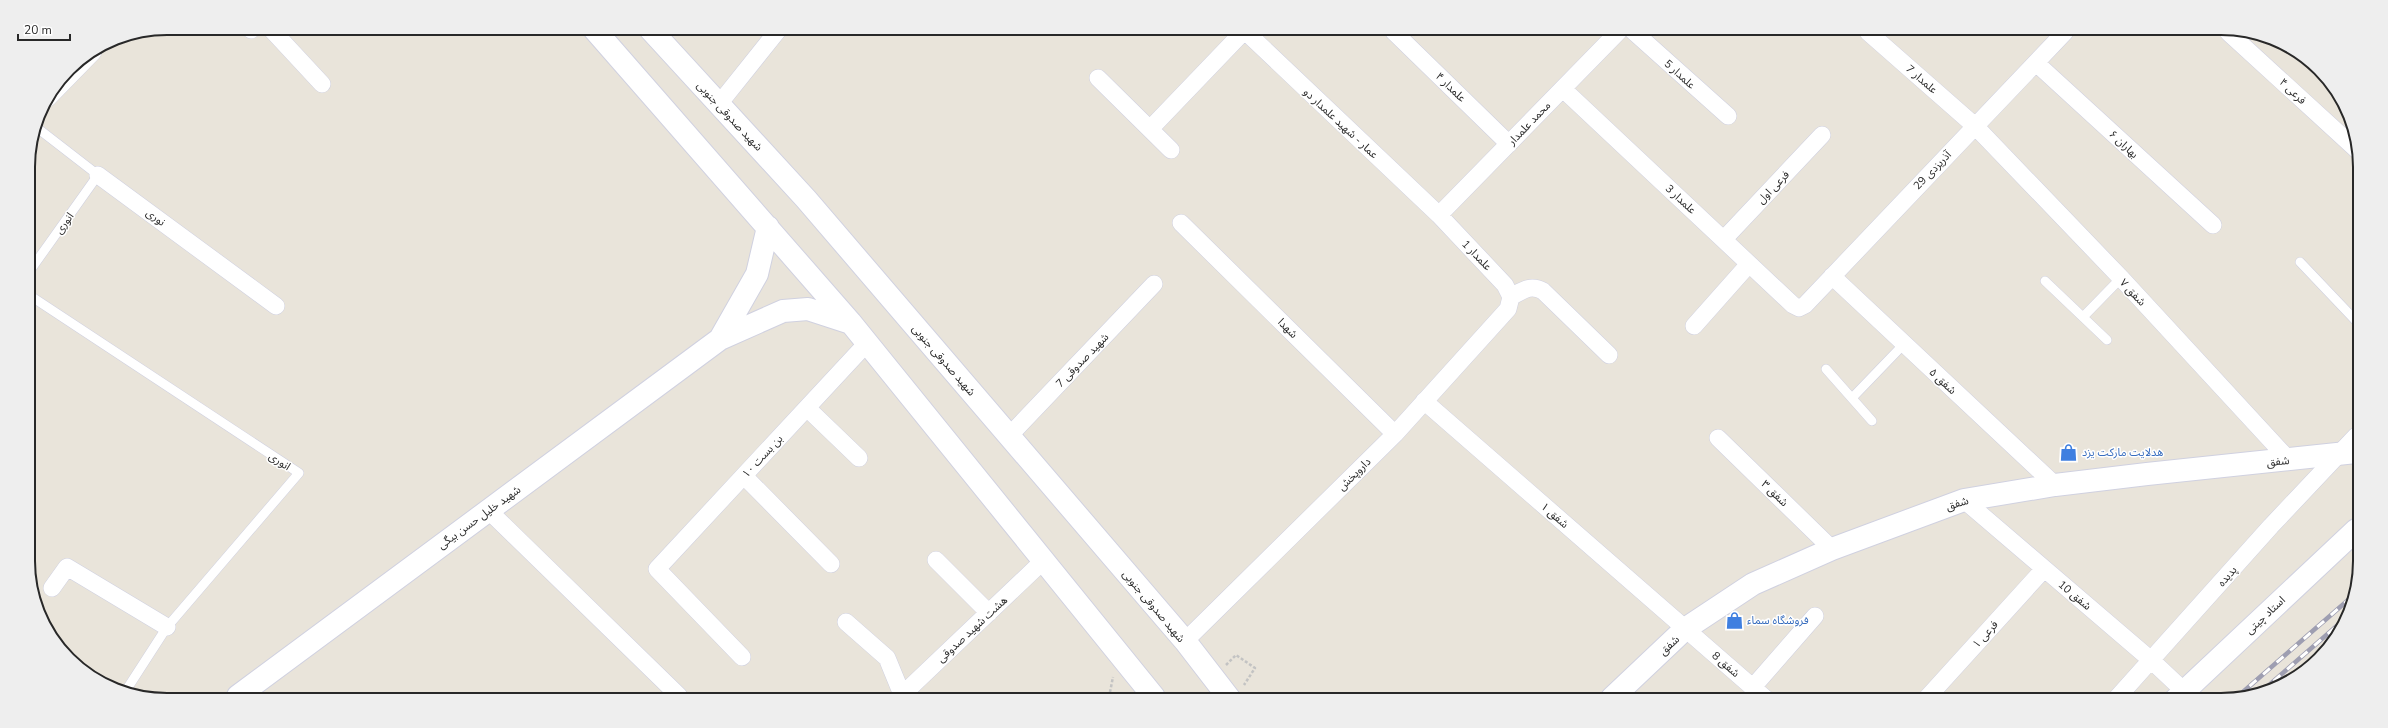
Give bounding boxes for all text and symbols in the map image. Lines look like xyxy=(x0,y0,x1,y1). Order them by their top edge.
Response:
scale bar xyxy=(18,16,70,42)
text: 20 m xyxy=(24,22,52,38)
street label: علمدار 5 xyxy=(1661,56,1699,93)
street label: علمدار 7 xyxy=(1903,62,1941,98)
street label: علمدار ۴ xyxy=(1432,69,1469,106)
street label: فرعی ۴ xyxy=(2276,75,2309,108)
street label: شهید صدوقی جنوبی xyxy=(693,78,766,155)
street label: عمار - شهید علمدار دو xyxy=(1300,85,1382,162)
street label: محمد علمدار xyxy=(1504,98,1554,149)
street label: بهاران ۶ xyxy=(2106,127,2142,162)
street label: آذریزدی 29 xyxy=(1910,147,1955,193)
street label: فرعی اول xyxy=(1754,167,1793,207)
street label: علمدار 3 xyxy=(1662,181,1700,218)
street label: نوری xyxy=(143,205,168,230)
street label: انوری xyxy=(52,210,77,237)
street label: علمدار 1 xyxy=(1458,237,1495,274)
street label: شفق ۷ xyxy=(2116,275,2149,309)
street label: شهدا xyxy=(1274,315,1301,342)
street label: شهید صدوقی جنوبی xyxy=(908,321,979,400)
street label: شهید صدوقی 7 xyxy=(1053,330,1112,391)
street label: شفق ۵ xyxy=(1926,365,1960,398)
street label: بن بست ۱۰ xyxy=(739,432,786,481)
shop icon: هدلایت مارکت یزد xyxy=(2059,442,2079,462)
place label: هدلایت مارکت یزد xyxy=(2082,445,2163,460)
street label: انوری xyxy=(266,449,294,474)
street label: شفق xyxy=(2266,453,2291,470)
street label: داروپخش xyxy=(1335,455,1374,494)
street label: شفق ۳ xyxy=(1758,477,1792,510)
street label: شهید خلیل حسن بیگی xyxy=(435,482,524,553)
street label: شفق xyxy=(1944,493,1971,514)
street label: شفق ۱ xyxy=(1538,499,1572,532)
street label: پدیده xyxy=(2214,563,2241,590)
street label: شهید صدوقی جنوبی xyxy=(1119,567,1189,646)
street label: شفق 10 xyxy=(2055,577,2095,614)
street label: هشت شهید صدوقی xyxy=(934,593,1011,666)
street label: استاد چیتی xyxy=(2242,593,2289,638)
shop icon: فروشگاه سماء xyxy=(1724,610,1744,630)
place label: فروشگاه سماء xyxy=(1747,613,1809,628)
street label: فرعی ۱ xyxy=(1969,617,2002,651)
street label: شفق xyxy=(1656,632,1683,659)
street label: شفق 8 xyxy=(1709,648,1743,681)

